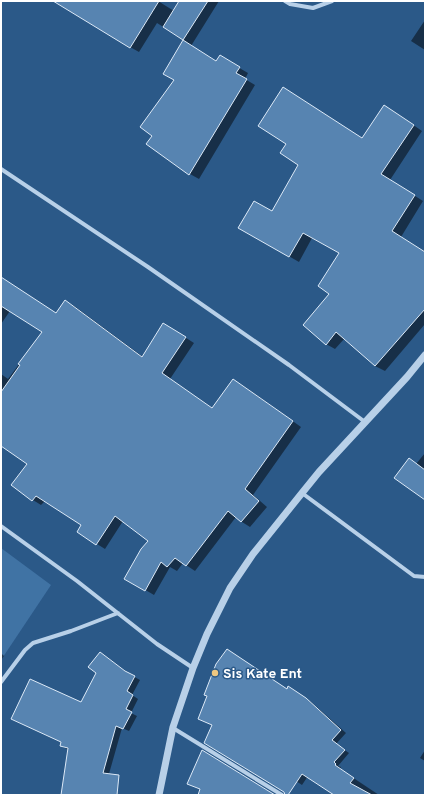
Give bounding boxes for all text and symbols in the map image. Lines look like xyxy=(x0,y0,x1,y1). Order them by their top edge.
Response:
place label: Sis Kate Ent xyxy=(223,666,302,683)
marker: Sis Kate Ent xyxy=(210,668,220,678)

